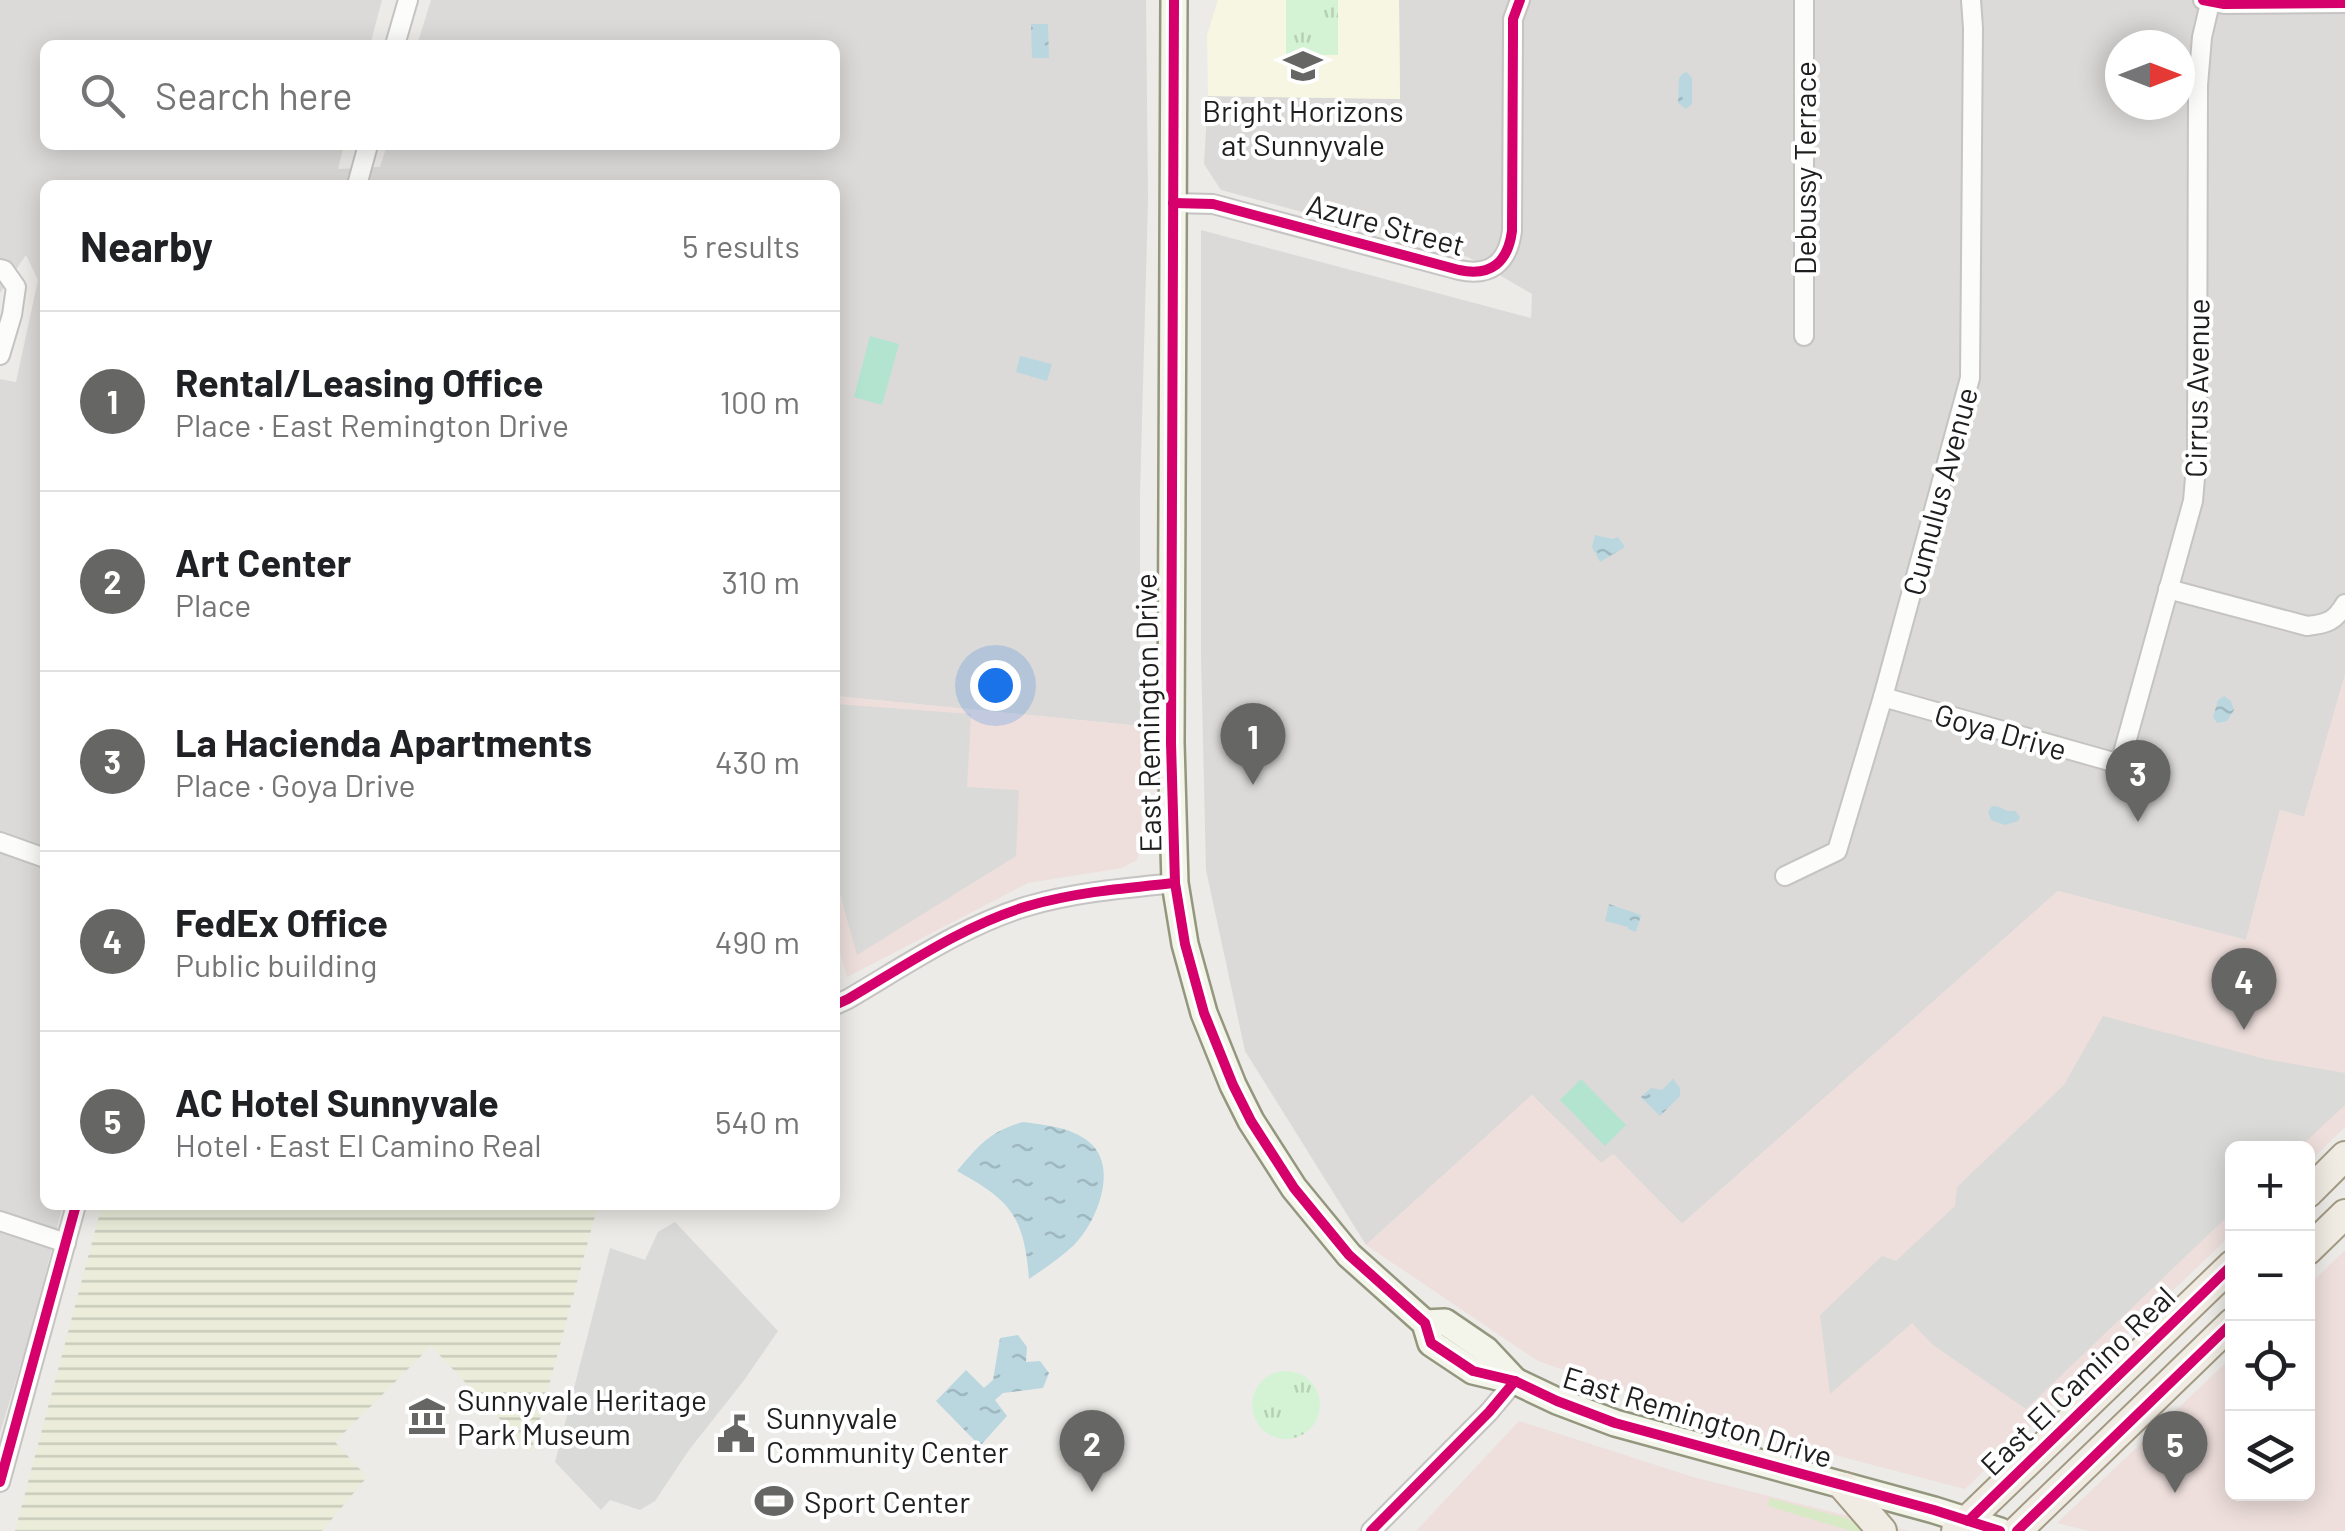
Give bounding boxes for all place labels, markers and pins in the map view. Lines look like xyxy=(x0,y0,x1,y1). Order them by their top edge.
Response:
school or university icon: Bright Horizons at Sunnyvale xyxy=(1282,45,1324,87)
place label: Bright Horizons at Sunnyvale xyxy=(1202,92,1404,162)
pin: 1 xyxy=(1220,702,1286,785)
pin: 3 xyxy=(2106,740,2170,822)
pin: 4 xyxy=(2212,948,2276,1030)
place label: Sunnyvale Heritage Park Museum xyxy=(457,1381,707,1451)
museum icon: Sunnyvale Heritage Park Museum xyxy=(406,1395,448,1437)
place label: Sunnyvale Community Center xyxy=(766,1399,1009,1469)
pin: 2 xyxy=(1060,1410,1124,1492)
pin: 5 xyxy=(2142,1410,2208,1493)
public building icon: Sunnyvale Community Center xyxy=(715,1413,757,1455)
sports icon: Sport Center xyxy=(753,1480,795,1522)
place label: Sport Center xyxy=(804,1483,970,1519)

